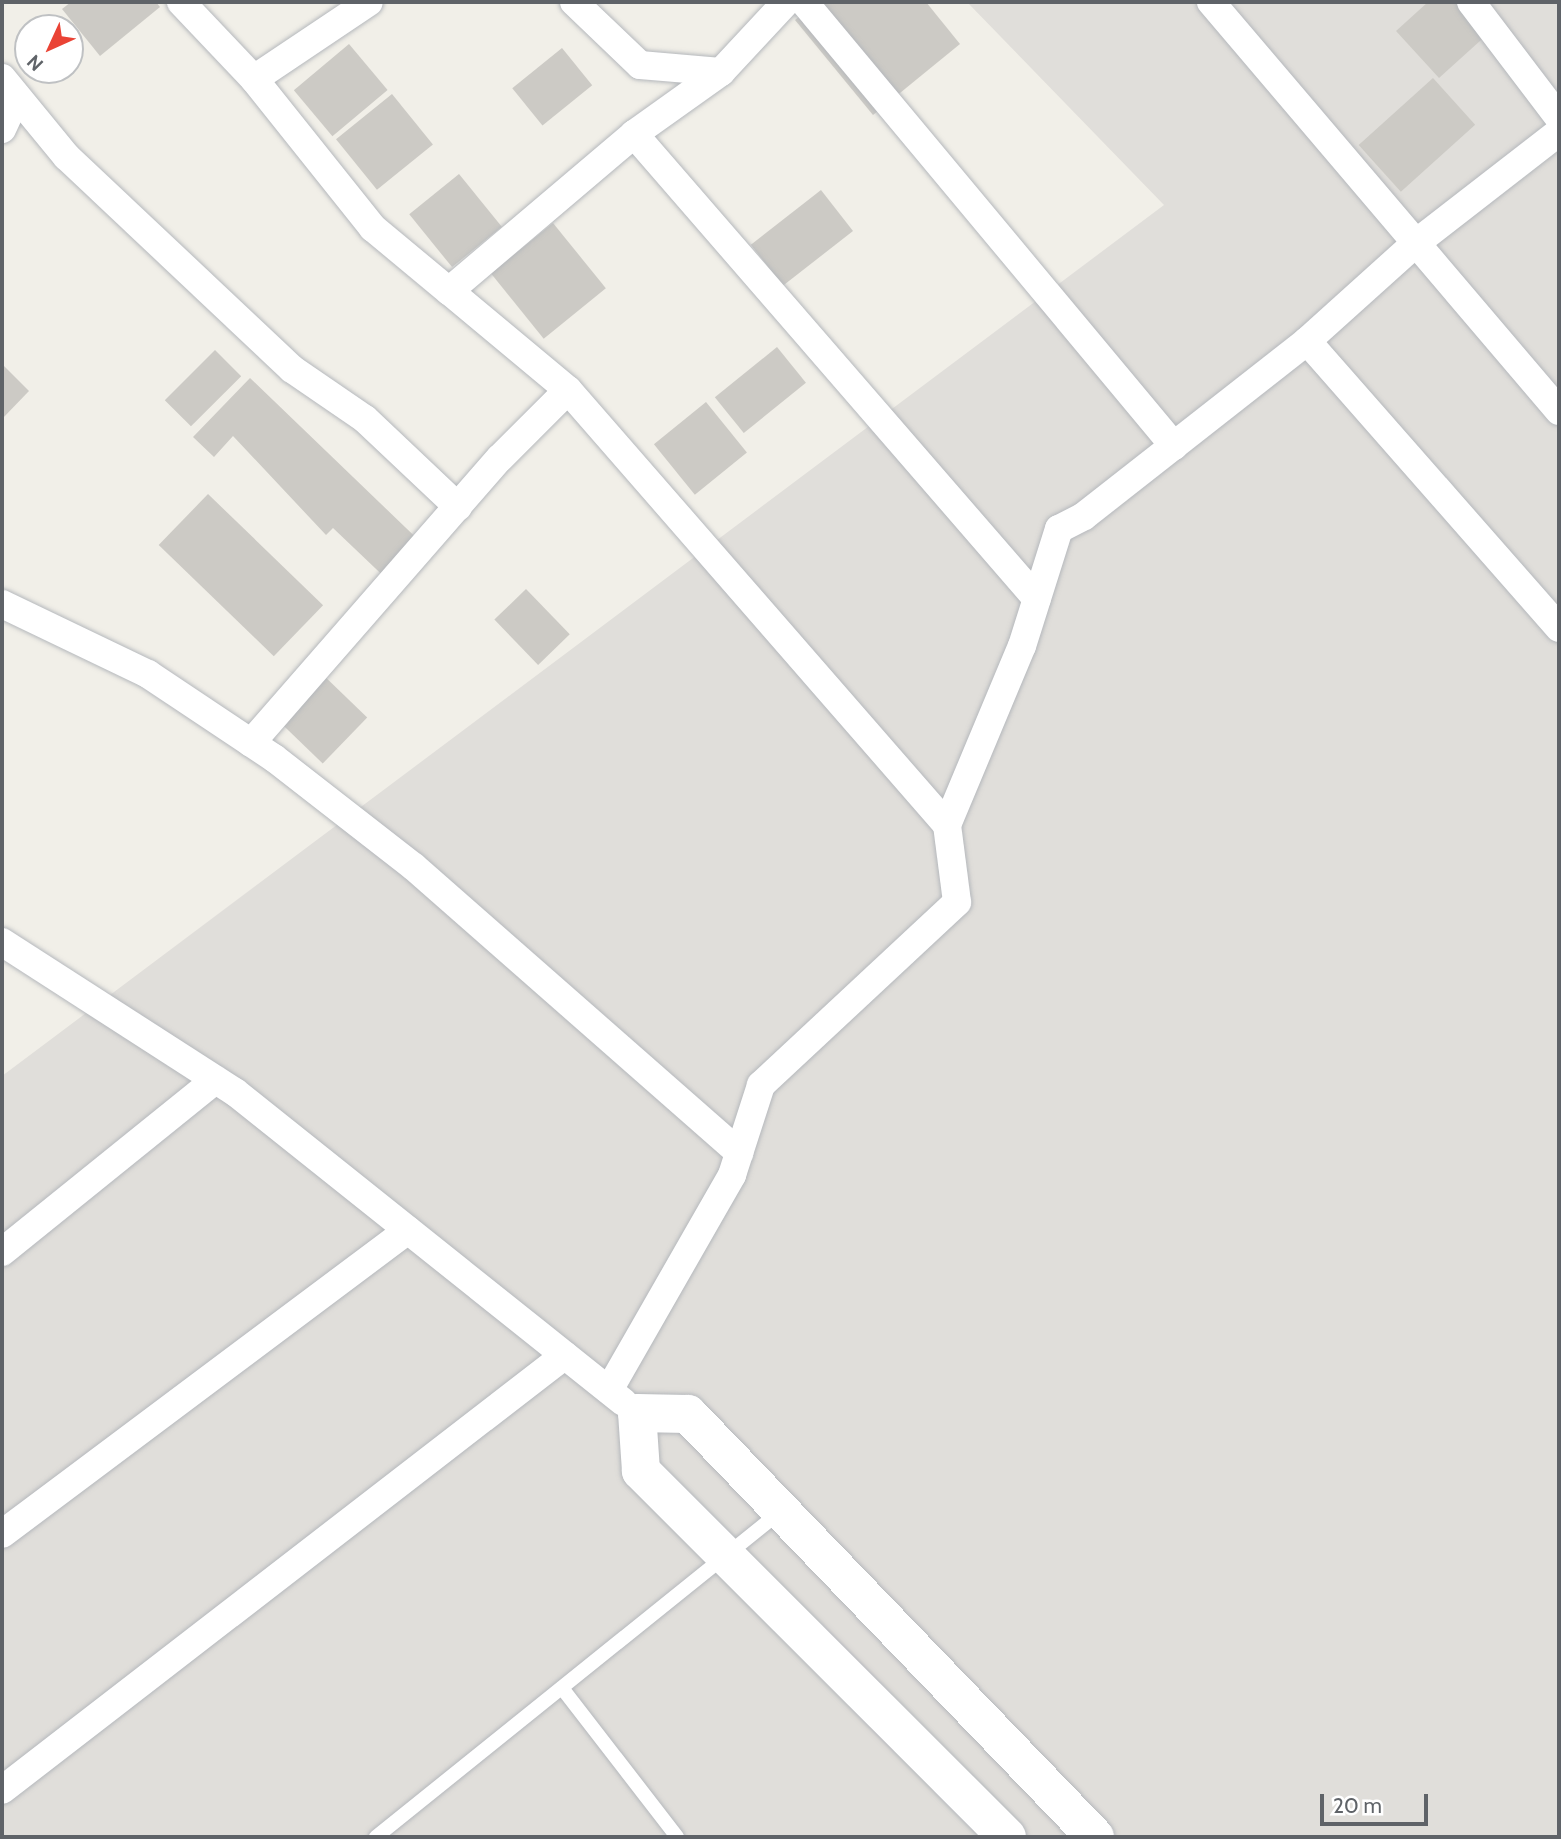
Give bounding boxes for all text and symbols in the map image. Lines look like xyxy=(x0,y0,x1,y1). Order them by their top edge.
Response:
north arrow xyxy=(14,14,84,84)
text: N xyxy=(22,50,48,76)
scale bar xyxy=(1323,1780,1432,1824)
text: 20 m xyxy=(1333,1793,1382,1818)

